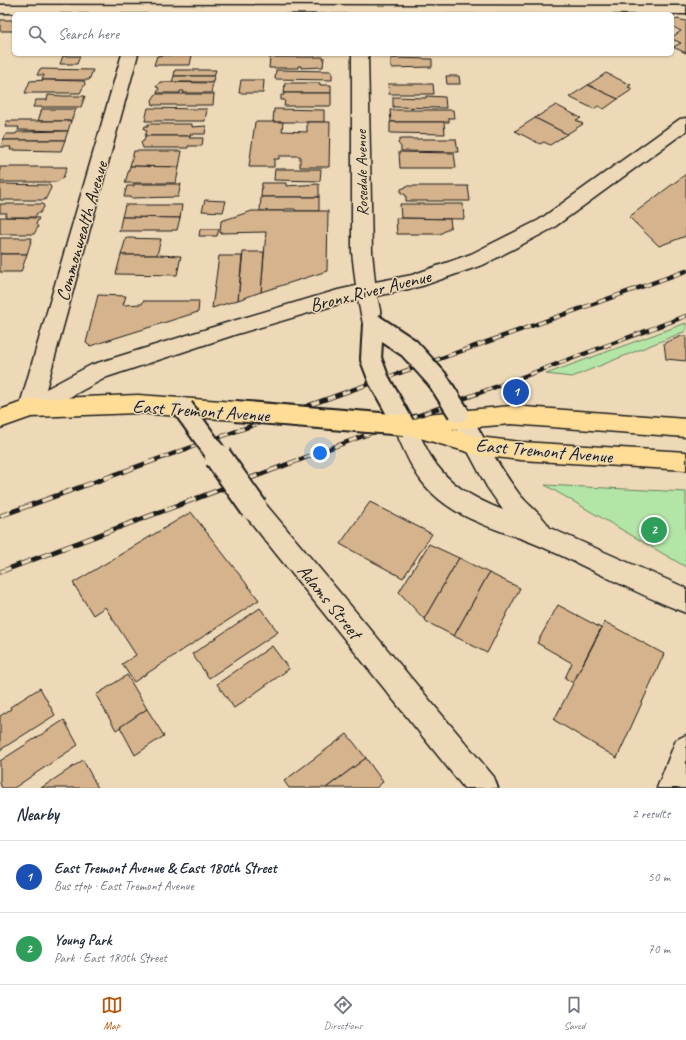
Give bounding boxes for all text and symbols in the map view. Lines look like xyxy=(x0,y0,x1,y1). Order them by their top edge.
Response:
search box xyxy=(12,12,674,56)
icon: search xyxy=(26,23,48,45)
text: Search here xyxy=(58,25,119,44)
street label: Rosedale Avenue xyxy=(351,128,373,216)
street label: Commonwealth Avenue xyxy=(51,157,114,304)
street label: Bronx River Avenue xyxy=(307,264,435,318)
pin: 1 xyxy=(503,377,529,407)
street label: East Tremont Avenue xyxy=(132,394,272,428)
street label: East Tremont Avenue xyxy=(475,433,615,469)
your location xyxy=(310,443,330,463)
pin: 2 xyxy=(641,515,667,545)
street label: Adams Street xyxy=(292,559,368,646)
text: Nearby xyxy=(16,804,59,825)
text: 2 results xyxy=(632,806,670,822)
text: East Tremont Avenue & East 180th Street xyxy=(54,859,276,878)
text: 1 xyxy=(26,869,32,885)
text: 50 m xyxy=(648,869,670,885)
text: Bus stop · East Tremont Avenue xyxy=(54,878,194,894)
text: Young Park xyxy=(54,931,111,950)
text: 2 xyxy=(26,941,32,957)
text: 70 m xyxy=(648,941,670,957)
text: Park · East 180th Street xyxy=(54,950,167,966)
tab: Map xyxy=(101,994,123,1032)
tab: Directions xyxy=(324,994,362,1032)
tab: Saved xyxy=(563,994,585,1032)

